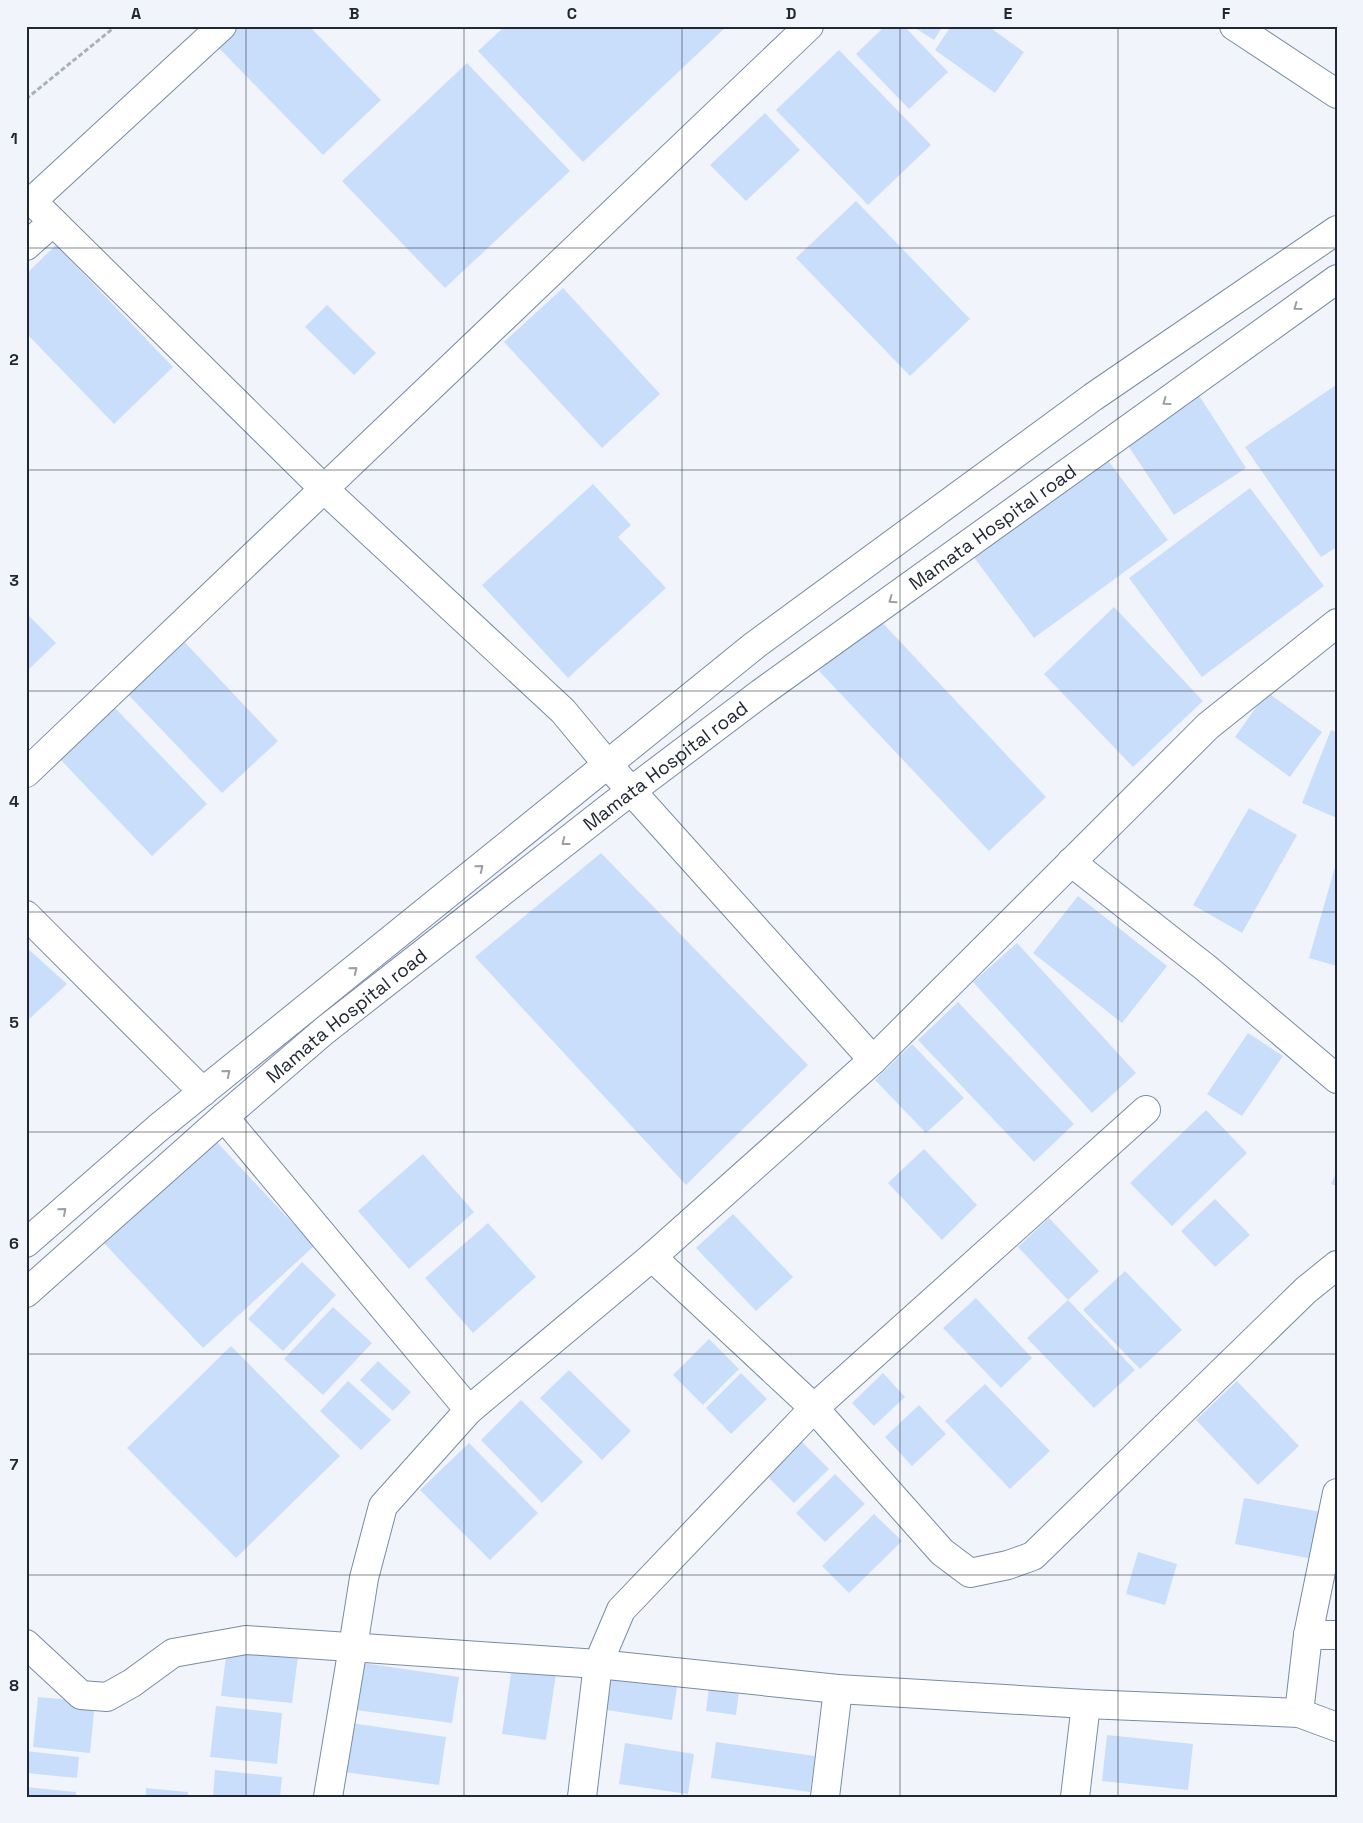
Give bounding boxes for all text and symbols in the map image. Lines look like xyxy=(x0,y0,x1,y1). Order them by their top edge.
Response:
text: A xyxy=(131,3,141,24)
text: B xyxy=(349,3,359,24)
text: C xyxy=(567,3,577,24)
text: D xyxy=(786,3,796,24)
text: E xyxy=(1004,3,1013,24)
text: F xyxy=(1222,3,1231,24)
text: 1 xyxy=(10,128,18,149)
one-way arrow xyxy=(1293,301,1303,310)
text: 2 xyxy=(9,349,19,370)
one-way arrow xyxy=(1162,396,1171,405)
street label: Mamata Hospital road xyxy=(904,458,1081,595)
text: 3 xyxy=(9,570,19,591)
one-way arrow xyxy=(888,594,898,603)
street label: Mamata Hospital road xyxy=(578,695,752,836)
text: 4 xyxy=(9,791,19,812)
one-way arrow xyxy=(561,837,570,846)
one-way arrow xyxy=(474,866,483,874)
street label: Mamata Hospital road xyxy=(261,943,432,1088)
one-way arrow xyxy=(348,967,357,976)
text: 5 xyxy=(9,1012,19,1033)
one-way arrow xyxy=(222,1069,231,1078)
one-way arrow xyxy=(57,1208,66,1217)
text: 6 xyxy=(9,1233,19,1254)
text: 7 xyxy=(10,1454,19,1475)
text: 8 xyxy=(9,1675,19,1696)

